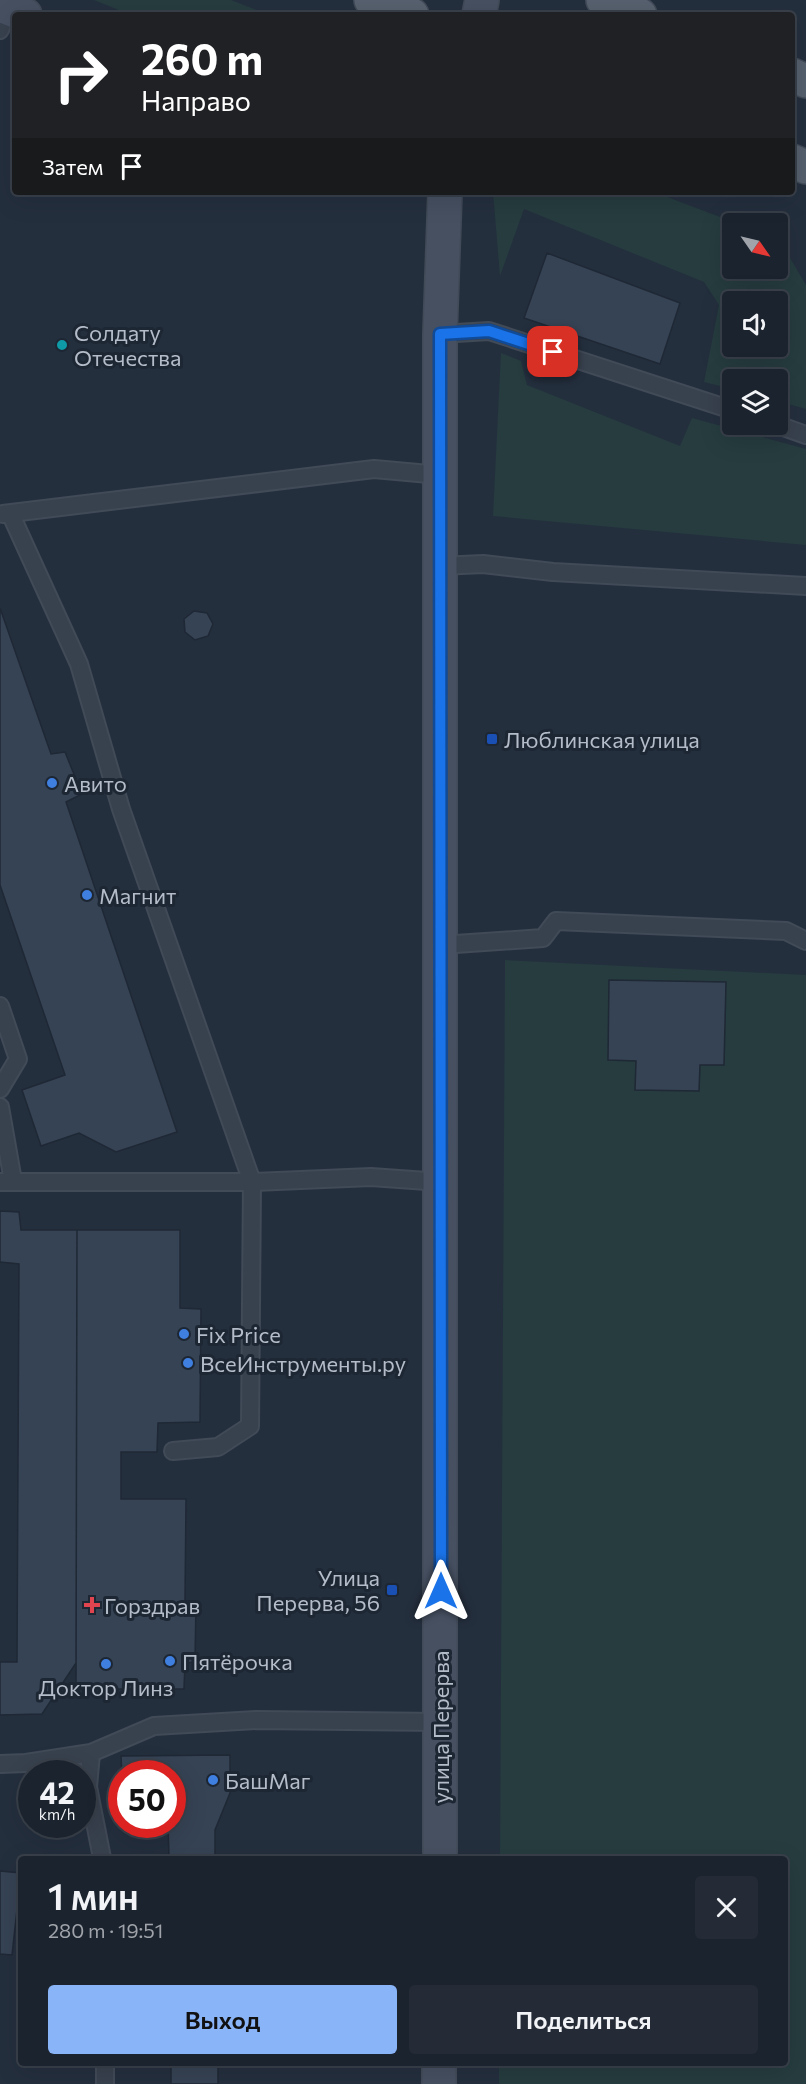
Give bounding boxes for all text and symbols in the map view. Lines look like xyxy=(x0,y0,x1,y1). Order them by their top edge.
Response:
text: 260 m xyxy=(141,32,263,84)
icon: right xyxy=(42,36,120,114)
text: Направо xyxy=(141,84,251,117)
icon: arrive xyxy=(115,150,148,183)
text: Затем xyxy=(42,153,103,180)
north arrow xyxy=(722,213,788,279)
map controls xyxy=(722,213,788,435)
button: sound xyxy=(722,291,788,357)
place label: Солдату Отечества xyxy=(74,319,181,371)
pin xyxy=(527,326,578,377)
icon: arrive xyxy=(536,335,569,368)
marker: Солдату Отечества xyxy=(55,338,69,352)
button: layers xyxy=(722,369,788,435)
place label: Люблинская улица xyxy=(504,726,700,753)
marker: Люблинская улица xyxy=(485,732,499,746)
place label: Авито xyxy=(64,770,127,797)
marker: Авито xyxy=(45,776,59,790)
place label: Магнит xyxy=(99,882,176,909)
marker: Магнит xyxy=(80,888,94,902)
place label: Fix Price xyxy=(196,1321,281,1348)
marker: Fix Price xyxy=(177,1327,191,1341)
place label: ВсеИнструменты.ру xyxy=(200,1350,406,1377)
marker: ВсеИнструменты.ру xyxy=(181,1356,195,1370)
position arrow xyxy=(409,1559,473,1623)
place label: Улица Перерва, 56 xyxy=(256,1564,380,1616)
marker: Улица Перерва, 56 xyxy=(385,1583,399,1597)
place label: Горздрав xyxy=(104,1592,200,1619)
marker: Горздрав xyxy=(85,1598,99,1612)
place label: Пятёрочка xyxy=(182,1648,293,1675)
street label: улица Перерва xyxy=(427,1651,454,1803)
marker: Пятёрочка xyxy=(163,1654,177,1668)
marker: Доктор Линз xyxy=(99,1657,113,1671)
place label: Доктор Линз xyxy=(39,1674,173,1701)
speed limit sign: 50 xyxy=(108,1760,186,1838)
place label: БашМаг xyxy=(225,1767,311,1794)
text: 42 xyxy=(39,1773,75,1810)
marker: БашМаг xyxy=(206,1773,220,1787)
text: km/h xyxy=(39,1805,75,1823)
text: 1 мин xyxy=(48,1873,139,1917)
button: close xyxy=(695,1876,758,1939)
text: 280 m · 19:51 xyxy=(48,1918,163,1942)
button: Выход xyxy=(48,1985,397,2054)
button: Поделиться xyxy=(409,1985,758,2054)

